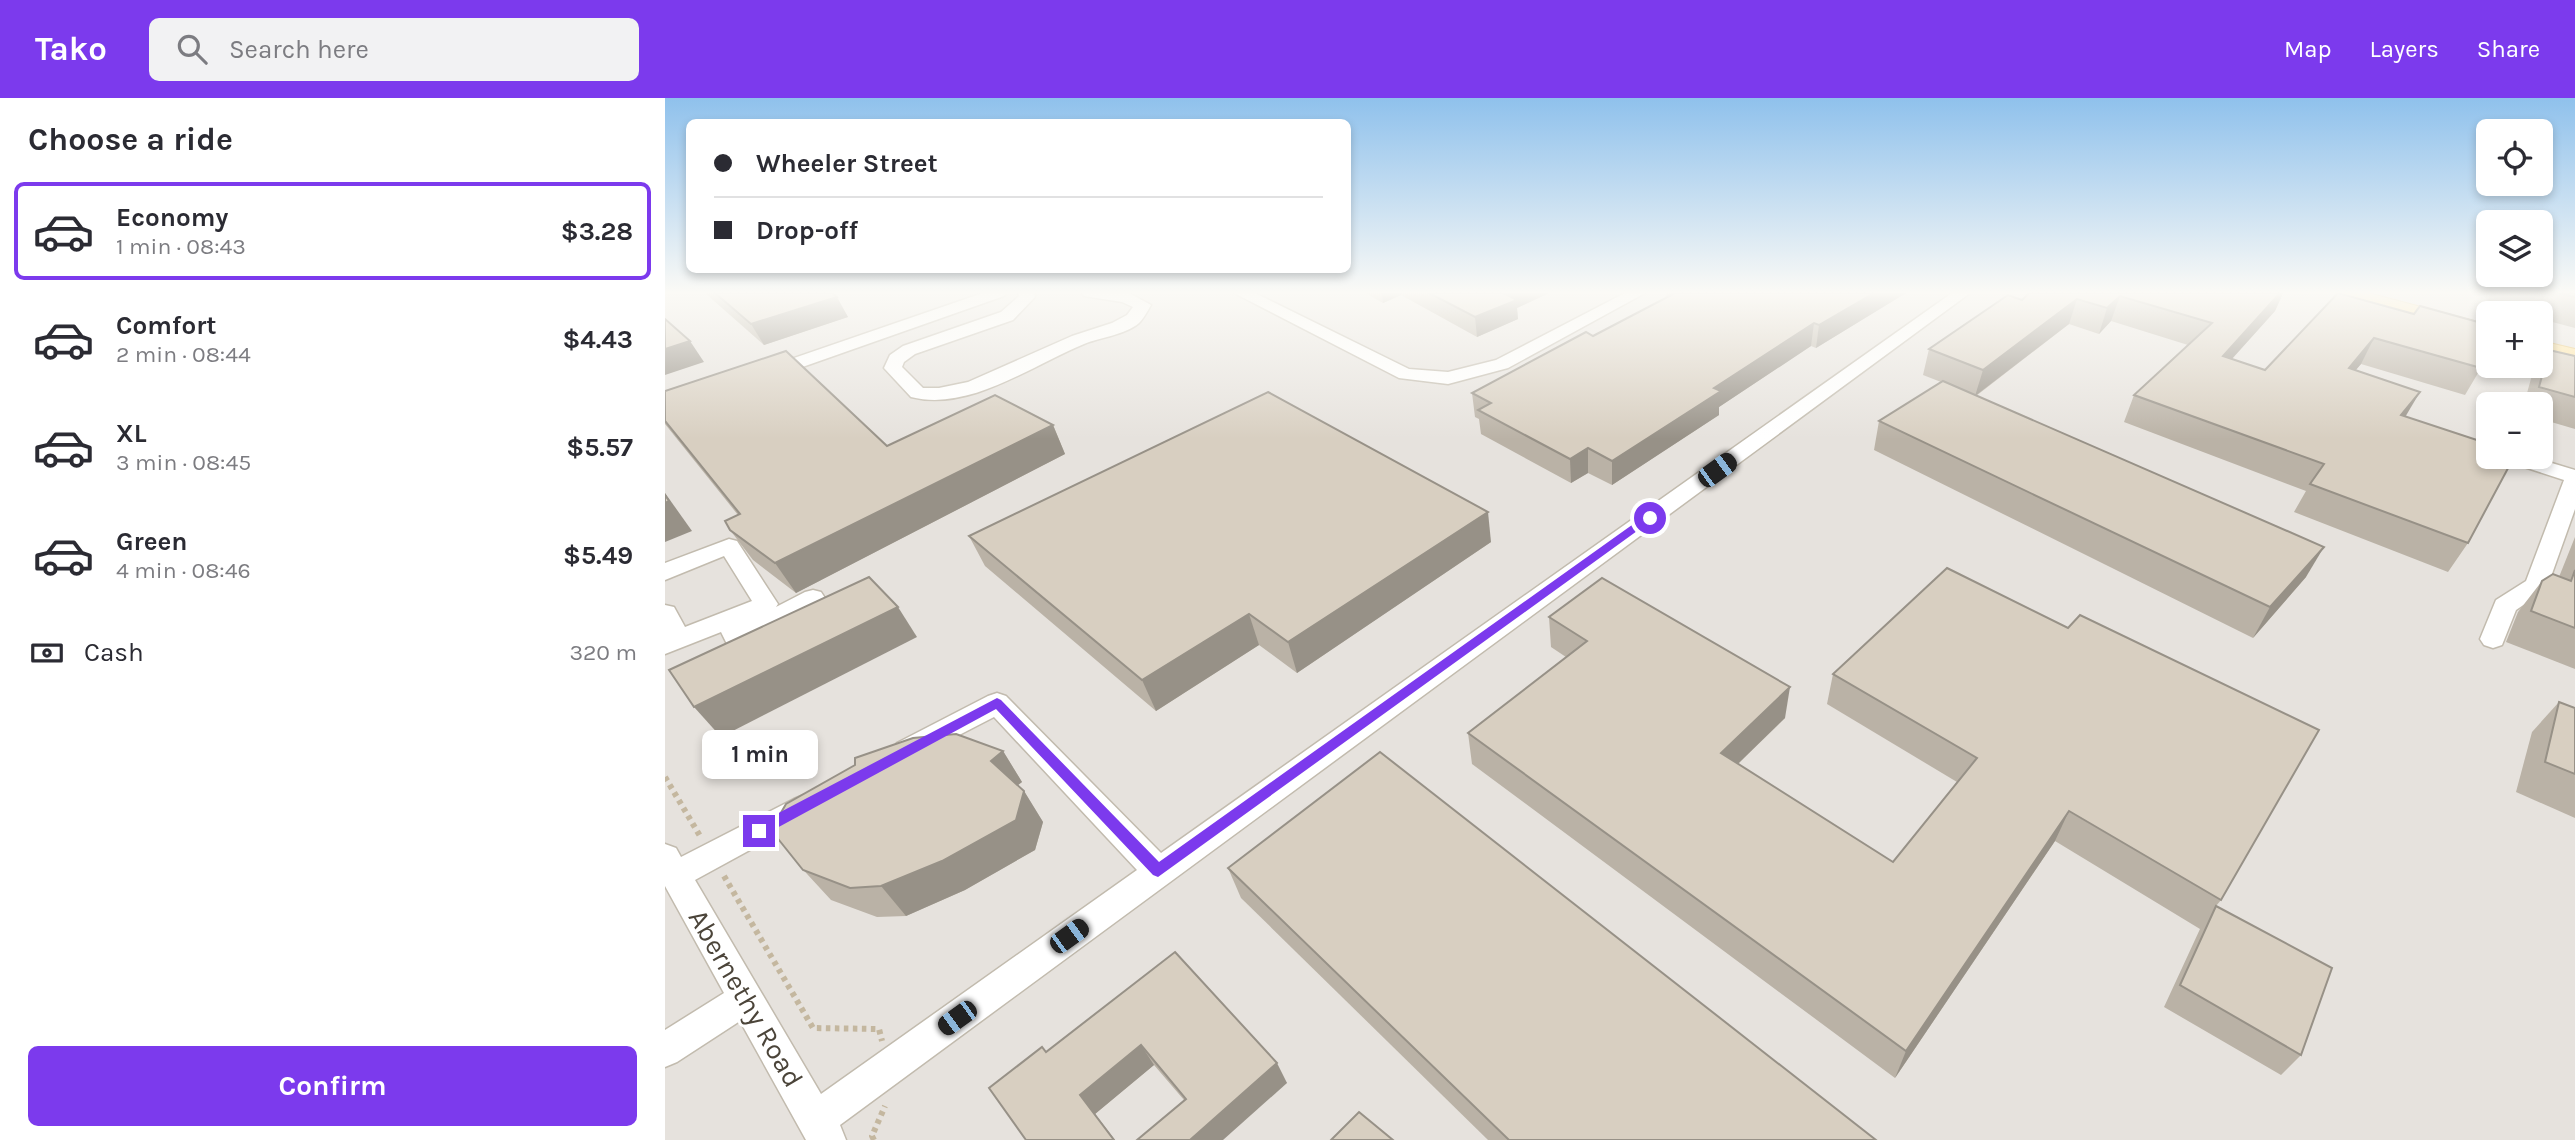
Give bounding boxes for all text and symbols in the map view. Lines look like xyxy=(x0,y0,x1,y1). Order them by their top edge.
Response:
search box xyxy=(149,18,639,81)
text: Tako xyxy=(35,30,107,68)
icon: search xyxy=(173,30,211,68)
text: Search here xyxy=(229,34,369,65)
text: Map xyxy=(2284,35,2332,63)
text: Layers xyxy=(2370,35,2439,63)
text: Share xyxy=(2477,35,2540,63)
map controls xyxy=(2476,119,2553,469)
button: locate xyxy=(2476,119,2553,196)
text: Choose a ride xyxy=(28,121,233,158)
text: Wheeler Street xyxy=(756,148,938,179)
icon: car xyxy=(32,200,95,263)
text: Economy xyxy=(116,202,228,233)
button: layers xyxy=(2476,210,2553,287)
text: Drop-off xyxy=(756,215,858,246)
text: $3.28 xyxy=(561,216,633,247)
text: 1 min · 08:43 xyxy=(116,233,246,260)
button: + xyxy=(2476,301,2553,378)
icon: car xyxy=(32,308,95,371)
text: Comfort xyxy=(116,310,217,341)
text: $4.43 xyxy=(562,324,633,355)
text: 2 min · 08:44 xyxy=(116,341,251,368)
button: − xyxy=(2476,392,2553,469)
icon: car xyxy=(32,416,95,479)
text: XL xyxy=(116,418,147,449)
text: $5.57 xyxy=(566,432,633,463)
text: 3 min · 08:45 xyxy=(116,449,251,476)
car xyxy=(1694,449,1741,491)
route start xyxy=(1634,502,1666,534)
icon: car xyxy=(32,524,95,587)
text: Green xyxy=(116,526,188,557)
text: $5.49 xyxy=(563,540,633,571)
text: 4 min · 08:46 xyxy=(116,557,251,584)
icon: cash xyxy=(28,634,66,672)
text: Cash xyxy=(84,637,144,668)
text: 320 m xyxy=(569,639,637,666)
callout: 1 min xyxy=(701,730,817,778)
text: 1 min xyxy=(731,741,789,768)
route end xyxy=(743,815,775,847)
street label: Abernethy Road xyxy=(682,903,810,1093)
car xyxy=(1046,915,1093,957)
car xyxy=(934,997,981,1039)
button: Confirm xyxy=(28,1046,637,1126)

